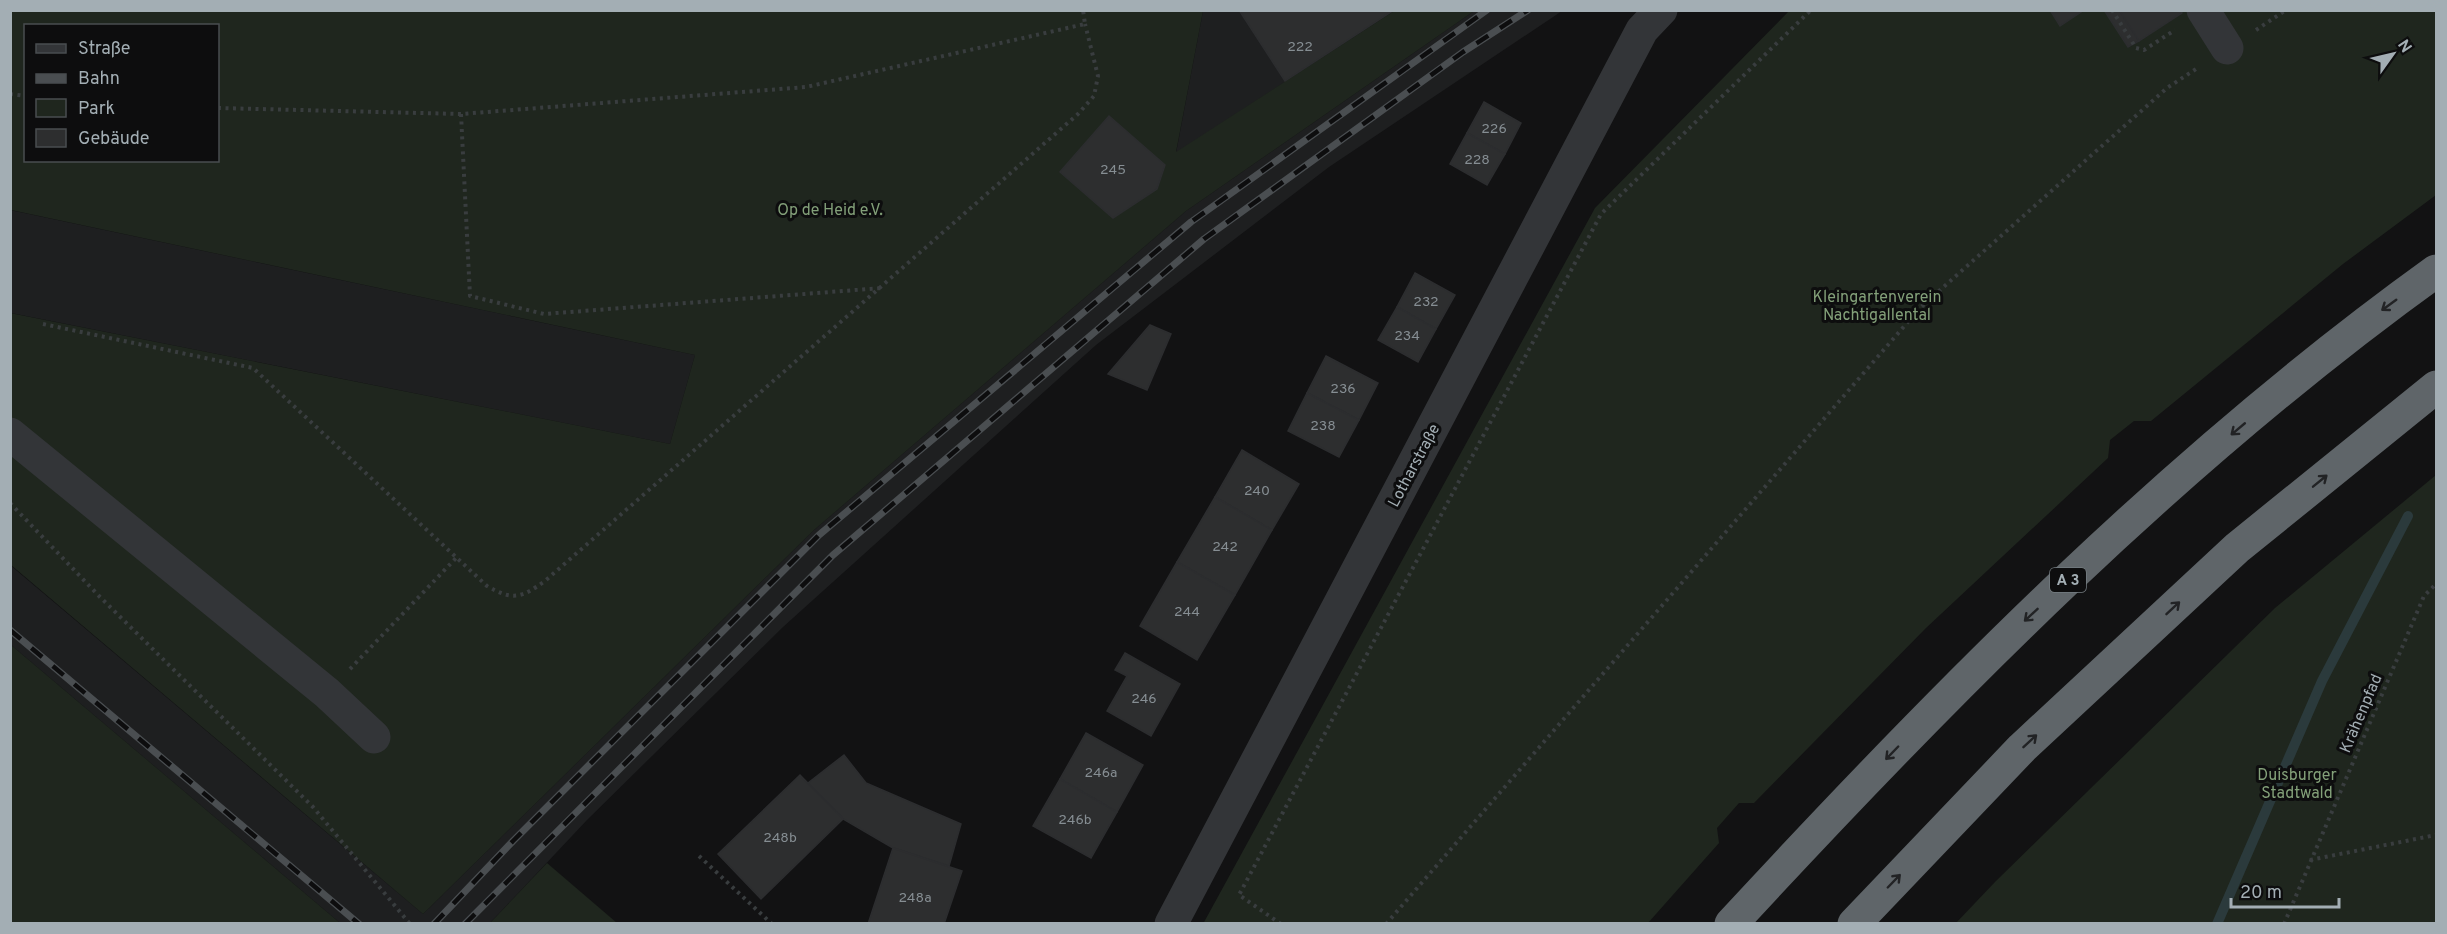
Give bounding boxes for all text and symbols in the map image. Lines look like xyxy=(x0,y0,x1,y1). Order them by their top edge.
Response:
legend xyxy=(24,24,219,162)
north arrow xyxy=(2363,24,2423,84)
text: N xyxy=(2392,36,2415,57)
text: Straße xyxy=(78,38,130,61)
house number: 222 xyxy=(1287,39,1313,56)
text: Bahn xyxy=(78,68,120,91)
text: Park xyxy=(78,98,115,121)
house number: 226 xyxy=(1481,121,1507,138)
text: Gebäude xyxy=(78,128,150,151)
house number: 228 xyxy=(1464,152,1490,169)
house number: 245 xyxy=(1100,162,1126,179)
park label: Op de Heid e.V. xyxy=(777,201,883,221)
park label: Kleingartenverein Nachtigallental xyxy=(1813,288,1941,326)
house number: 232 xyxy=(1413,294,1439,311)
one-way arrow xyxy=(2381,299,2397,312)
house number: 234 xyxy=(1394,328,1420,345)
house number: 236 xyxy=(1330,381,1356,398)
house number: 238 xyxy=(1310,418,1336,435)
street label: Lotharstraße xyxy=(1384,421,1445,511)
one-way arrow xyxy=(2230,422,2246,435)
one-way arrow xyxy=(2312,474,2327,488)
house number: 240 xyxy=(1244,483,1270,500)
house number: 242 xyxy=(1212,539,1238,556)
road number: A 3 xyxy=(2050,568,2086,592)
one-way arrow xyxy=(2165,601,2180,615)
house number: 244 xyxy=(1174,604,1200,621)
one-way arrow xyxy=(2023,608,2038,623)
street label: Krähenpfad xyxy=(2336,671,2387,756)
house number: 246 xyxy=(1131,691,1157,708)
one-way arrow xyxy=(2022,734,2037,748)
one-way arrow xyxy=(1885,745,1900,760)
house number: 246a xyxy=(1085,765,1117,782)
park label: Duisburger Stadtwald xyxy=(2257,766,2337,804)
house number: 246b xyxy=(1058,812,1092,829)
house number: 248b xyxy=(763,830,797,847)
scale bar xyxy=(2231,871,2339,909)
one-way arrow xyxy=(1887,874,1902,889)
text: 20 m xyxy=(2240,882,2282,905)
house number: 248a xyxy=(898,890,932,907)

